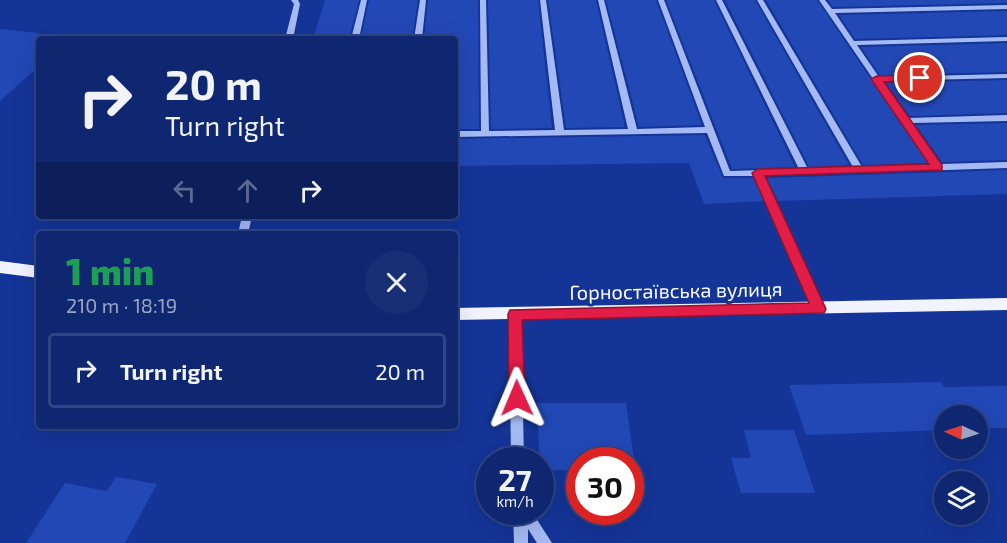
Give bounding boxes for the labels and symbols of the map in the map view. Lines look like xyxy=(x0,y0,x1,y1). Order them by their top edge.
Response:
pin xyxy=(894,52,945,103)
street label: Горностаївська вулиця xyxy=(569,276,783,305)
position arrow xyxy=(485,366,549,430)
north arrow xyxy=(934,405,988,459)
speed limit sign: 30 xyxy=(566,447,644,525)

